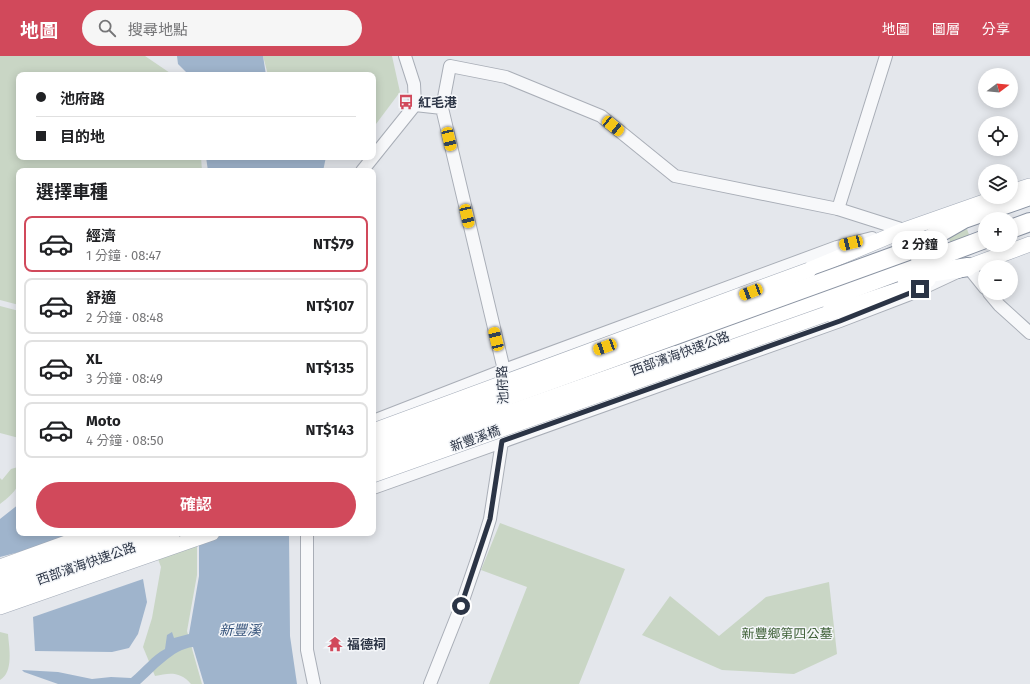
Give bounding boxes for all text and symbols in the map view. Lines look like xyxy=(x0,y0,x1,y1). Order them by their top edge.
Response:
search box xyxy=(82,10,362,46)
icon: search xyxy=(96,17,118,39)
text: 地圖 xyxy=(20,19,58,42)
text: 搜尋地點 xyxy=(128,21,188,39)
text: 地圖 xyxy=(882,21,910,38)
text: 圖層 xyxy=(932,21,960,38)
text: 分享 xyxy=(982,21,1010,38)
north arrow xyxy=(978,68,1018,108)
map controls xyxy=(978,68,1018,300)
text: 池府路 xyxy=(60,90,105,108)
bus stop icon: 紅毛港 xyxy=(397,93,415,111)
place label: 紅毛港 xyxy=(418,95,457,110)
car xyxy=(600,114,626,138)
button: locate xyxy=(978,116,1018,156)
car xyxy=(440,126,458,152)
text: 目的地 xyxy=(60,128,105,146)
button: layers xyxy=(978,164,1018,204)
text: 選擇車種 xyxy=(36,181,108,203)
car xyxy=(458,203,476,229)
button: + xyxy=(978,212,1018,252)
icon: car xyxy=(38,226,74,262)
text: 經濟 xyxy=(86,227,116,245)
callout: 2 分鐘 xyxy=(892,231,948,259)
car xyxy=(838,234,864,252)
text: NT$79 xyxy=(313,235,354,253)
text: 2 分鐘 xyxy=(902,237,938,252)
text: 1 分鐘 · 08:47 xyxy=(86,248,161,263)
button: − xyxy=(978,260,1018,300)
route end xyxy=(911,280,929,298)
car xyxy=(738,282,764,302)
icon: car xyxy=(38,288,74,324)
text: 舒適 xyxy=(86,289,116,307)
text: NT$107 xyxy=(306,297,354,315)
text: 2 分鐘 · 08:48 xyxy=(86,310,163,325)
car xyxy=(487,326,505,352)
street label: 西部濱海快速公路 xyxy=(629,329,732,378)
car xyxy=(592,337,618,357)
icon: car xyxy=(38,350,74,386)
text: XL xyxy=(86,350,102,368)
text: NT$135 xyxy=(306,359,354,377)
street label: 池府路 xyxy=(494,365,511,405)
text: 3 分鐘 · 08:49 xyxy=(86,371,163,386)
icon: car xyxy=(38,412,74,448)
text: Moto xyxy=(86,412,121,430)
text: NT$143 xyxy=(306,421,354,439)
street label: 新豐溪橋 xyxy=(448,423,502,454)
text: 4 分鐘 · 08:50 xyxy=(86,433,164,448)
button: 確認 xyxy=(36,482,356,528)
street label: 西部濱海快速公路 xyxy=(35,539,138,587)
route start xyxy=(452,597,470,615)
water label: 新豐溪 xyxy=(219,622,263,639)
park label: 新豐鄉第四公墓 xyxy=(741,626,833,641)
temple icon: 福德祠 xyxy=(326,635,344,653)
place label: 福德祠 xyxy=(347,637,386,652)

